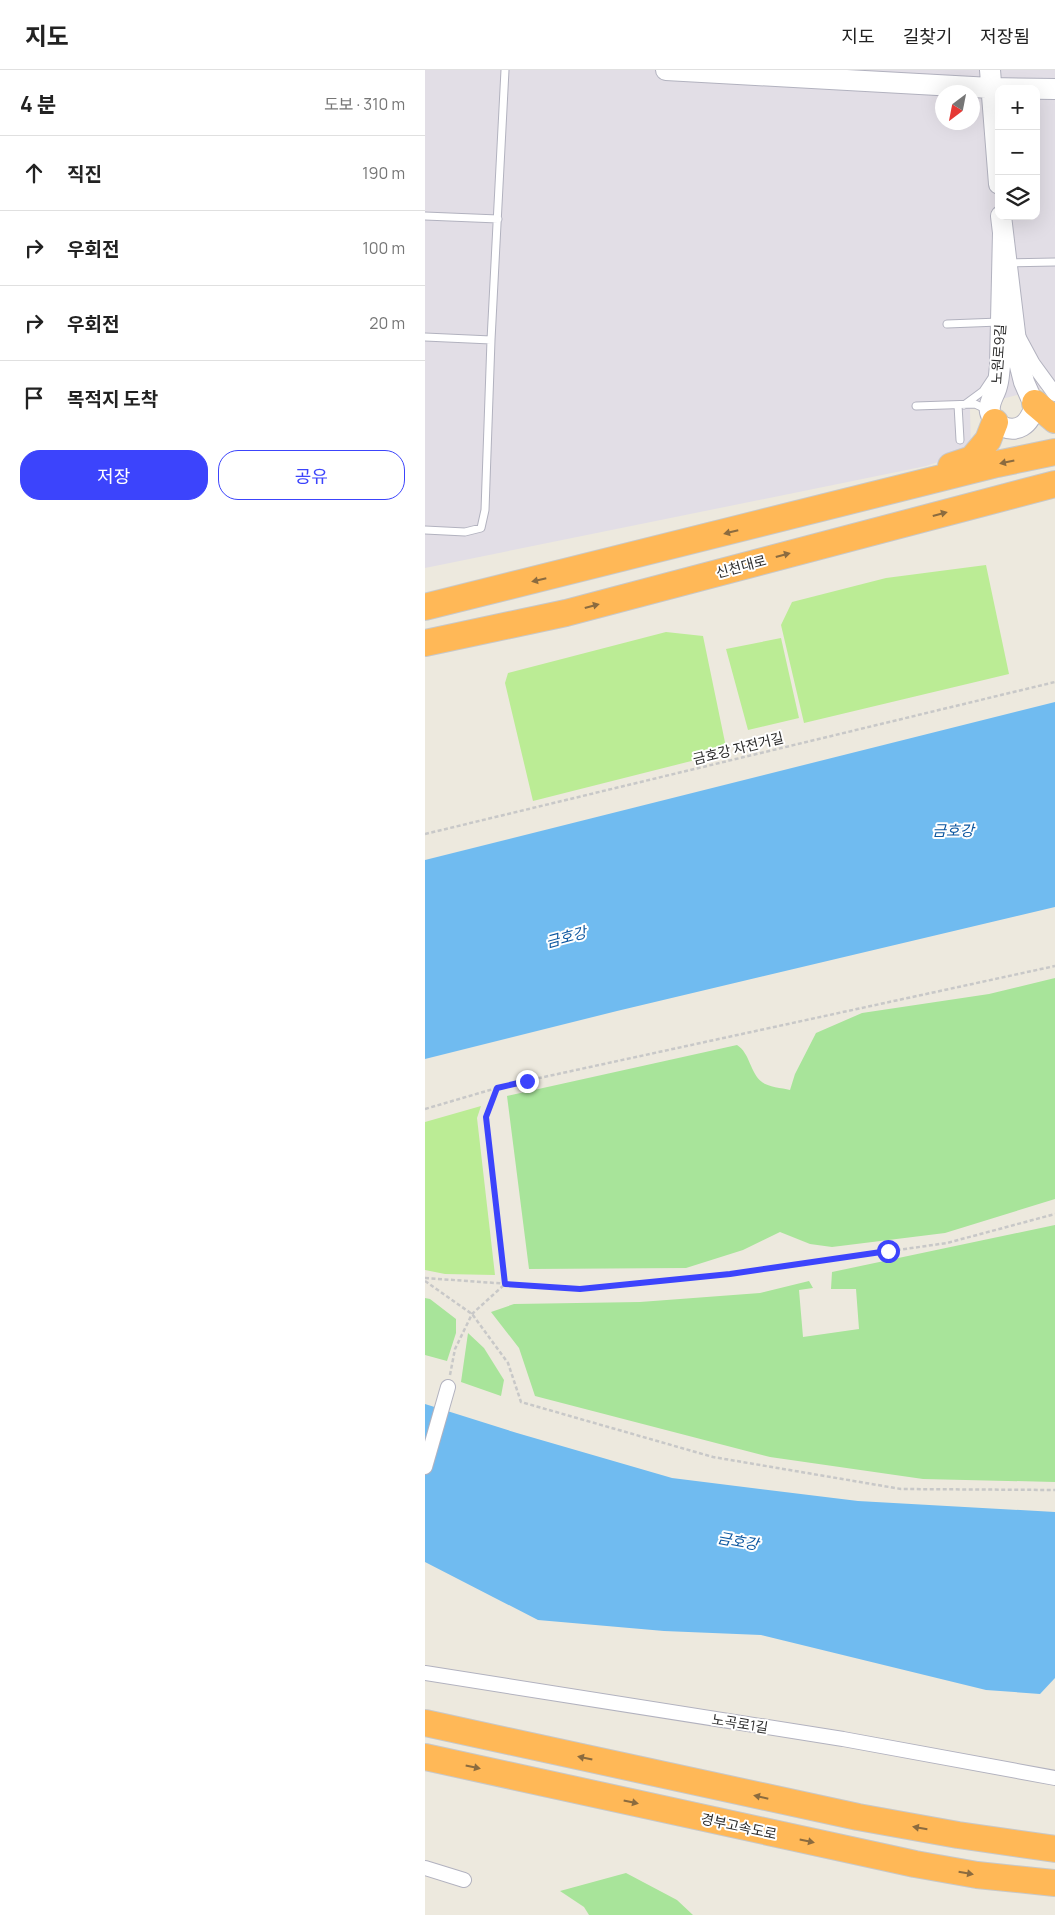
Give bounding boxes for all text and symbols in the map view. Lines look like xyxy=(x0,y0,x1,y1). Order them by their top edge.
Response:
text: 지도 xyxy=(25,19,69,52)
text: 지도 xyxy=(842,24,875,48)
text: 길찾기 xyxy=(903,24,952,48)
text: 저장됨 xyxy=(980,24,1030,48)
north arrow xyxy=(935,85,980,130)
map controls xyxy=(995,85,1040,220)
button: + xyxy=(995,85,1040,130)
text: 4 분 xyxy=(20,90,56,118)
text: 도보 · 310 m xyxy=(324,93,405,115)
button: − xyxy=(995,130,1040,175)
icon: ahead xyxy=(20,159,48,187)
text: 직진 xyxy=(67,161,102,187)
text: 190 m xyxy=(362,162,405,184)
button: layers xyxy=(995,175,1040,220)
icon: right xyxy=(20,234,48,262)
text: 우회전 xyxy=(67,236,119,262)
text: 100 m xyxy=(362,237,405,259)
icon: right xyxy=(20,309,48,337)
text: 우회전 xyxy=(67,311,119,337)
text: 20 m xyxy=(369,312,405,334)
street label: 노원로9길 xyxy=(986,323,1010,385)
icon: arrive xyxy=(20,384,48,412)
text: 목적지 도착 xyxy=(67,386,158,412)
button: 저장 xyxy=(20,450,208,500)
button: 공유 xyxy=(218,450,405,500)
one-way arrow xyxy=(1000,458,1015,466)
one-way arrow xyxy=(933,510,948,518)
one-way arrow xyxy=(723,528,738,536)
street label: 신천대로 xyxy=(714,550,768,582)
one-way arrow xyxy=(775,551,791,559)
one-way arrow xyxy=(532,576,547,584)
one-way arrow xyxy=(585,601,600,609)
street label: 금호강 자전거길 xyxy=(691,728,785,768)
water label: 금호강 xyxy=(932,820,976,841)
water label: 금호강 xyxy=(543,921,591,953)
route end xyxy=(516,1070,539,1093)
route start xyxy=(877,1240,900,1263)
water label: 금호강 xyxy=(716,1527,762,1555)
street label: 노곡로1길 xyxy=(710,1709,770,1737)
one-way arrow xyxy=(578,1754,593,1762)
one-way arrow xyxy=(465,1763,480,1771)
one-way arrow xyxy=(753,1793,769,1801)
one-way arrow xyxy=(624,1798,639,1806)
street label: 경부고속도로 xyxy=(699,1809,779,1843)
one-way arrow xyxy=(912,1824,928,1832)
one-way arrow xyxy=(800,1837,816,1845)
one-way arrow xyxy=(959,1870,975,1878)

